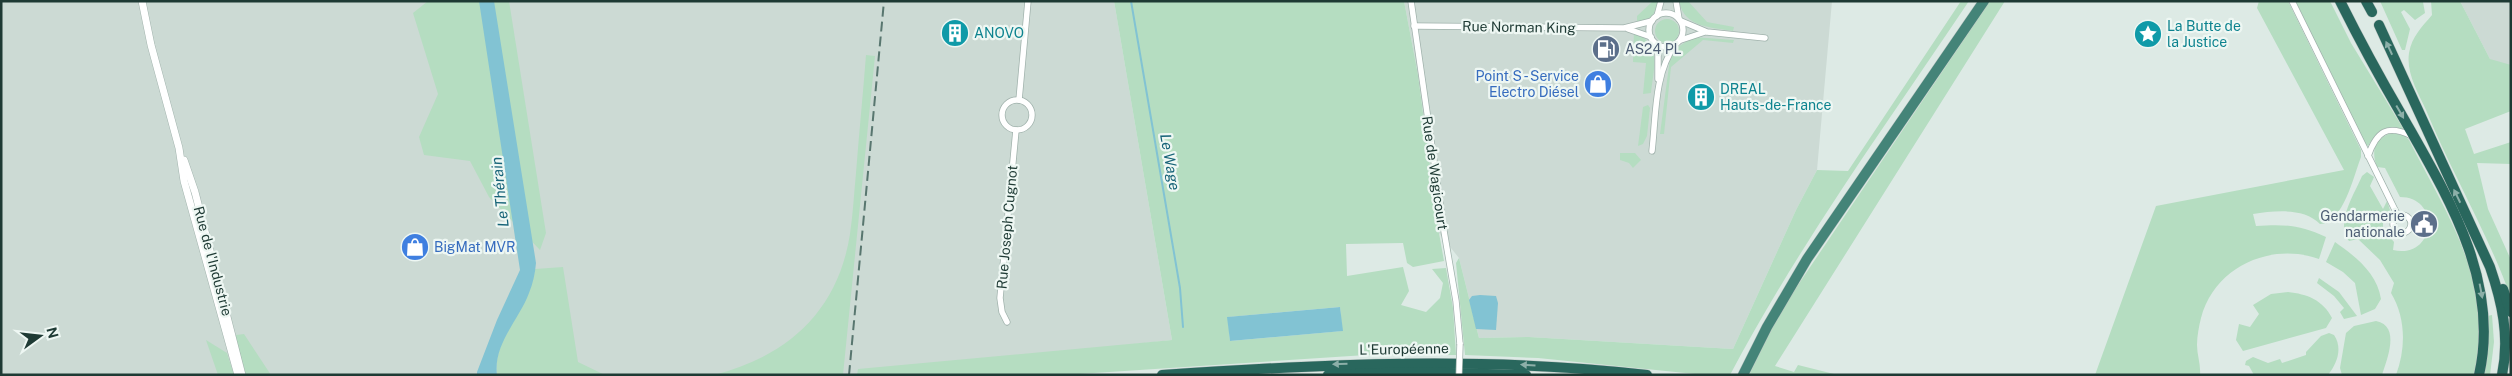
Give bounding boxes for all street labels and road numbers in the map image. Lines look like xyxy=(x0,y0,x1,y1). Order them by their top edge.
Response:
street label: Rue Norman King xyxy=(1462,18,1576,36)
street label: Rue de Wagicourt xyxy=(1419,115,1451,231)
street label: Rue Joseph Cugnot xyxy=(994,164,1020,290)
street label: Rue de l'Industrie xyxy=(191,204,235,318)
street label: L'Européenne xyxy=(1359,340,1449,358)

